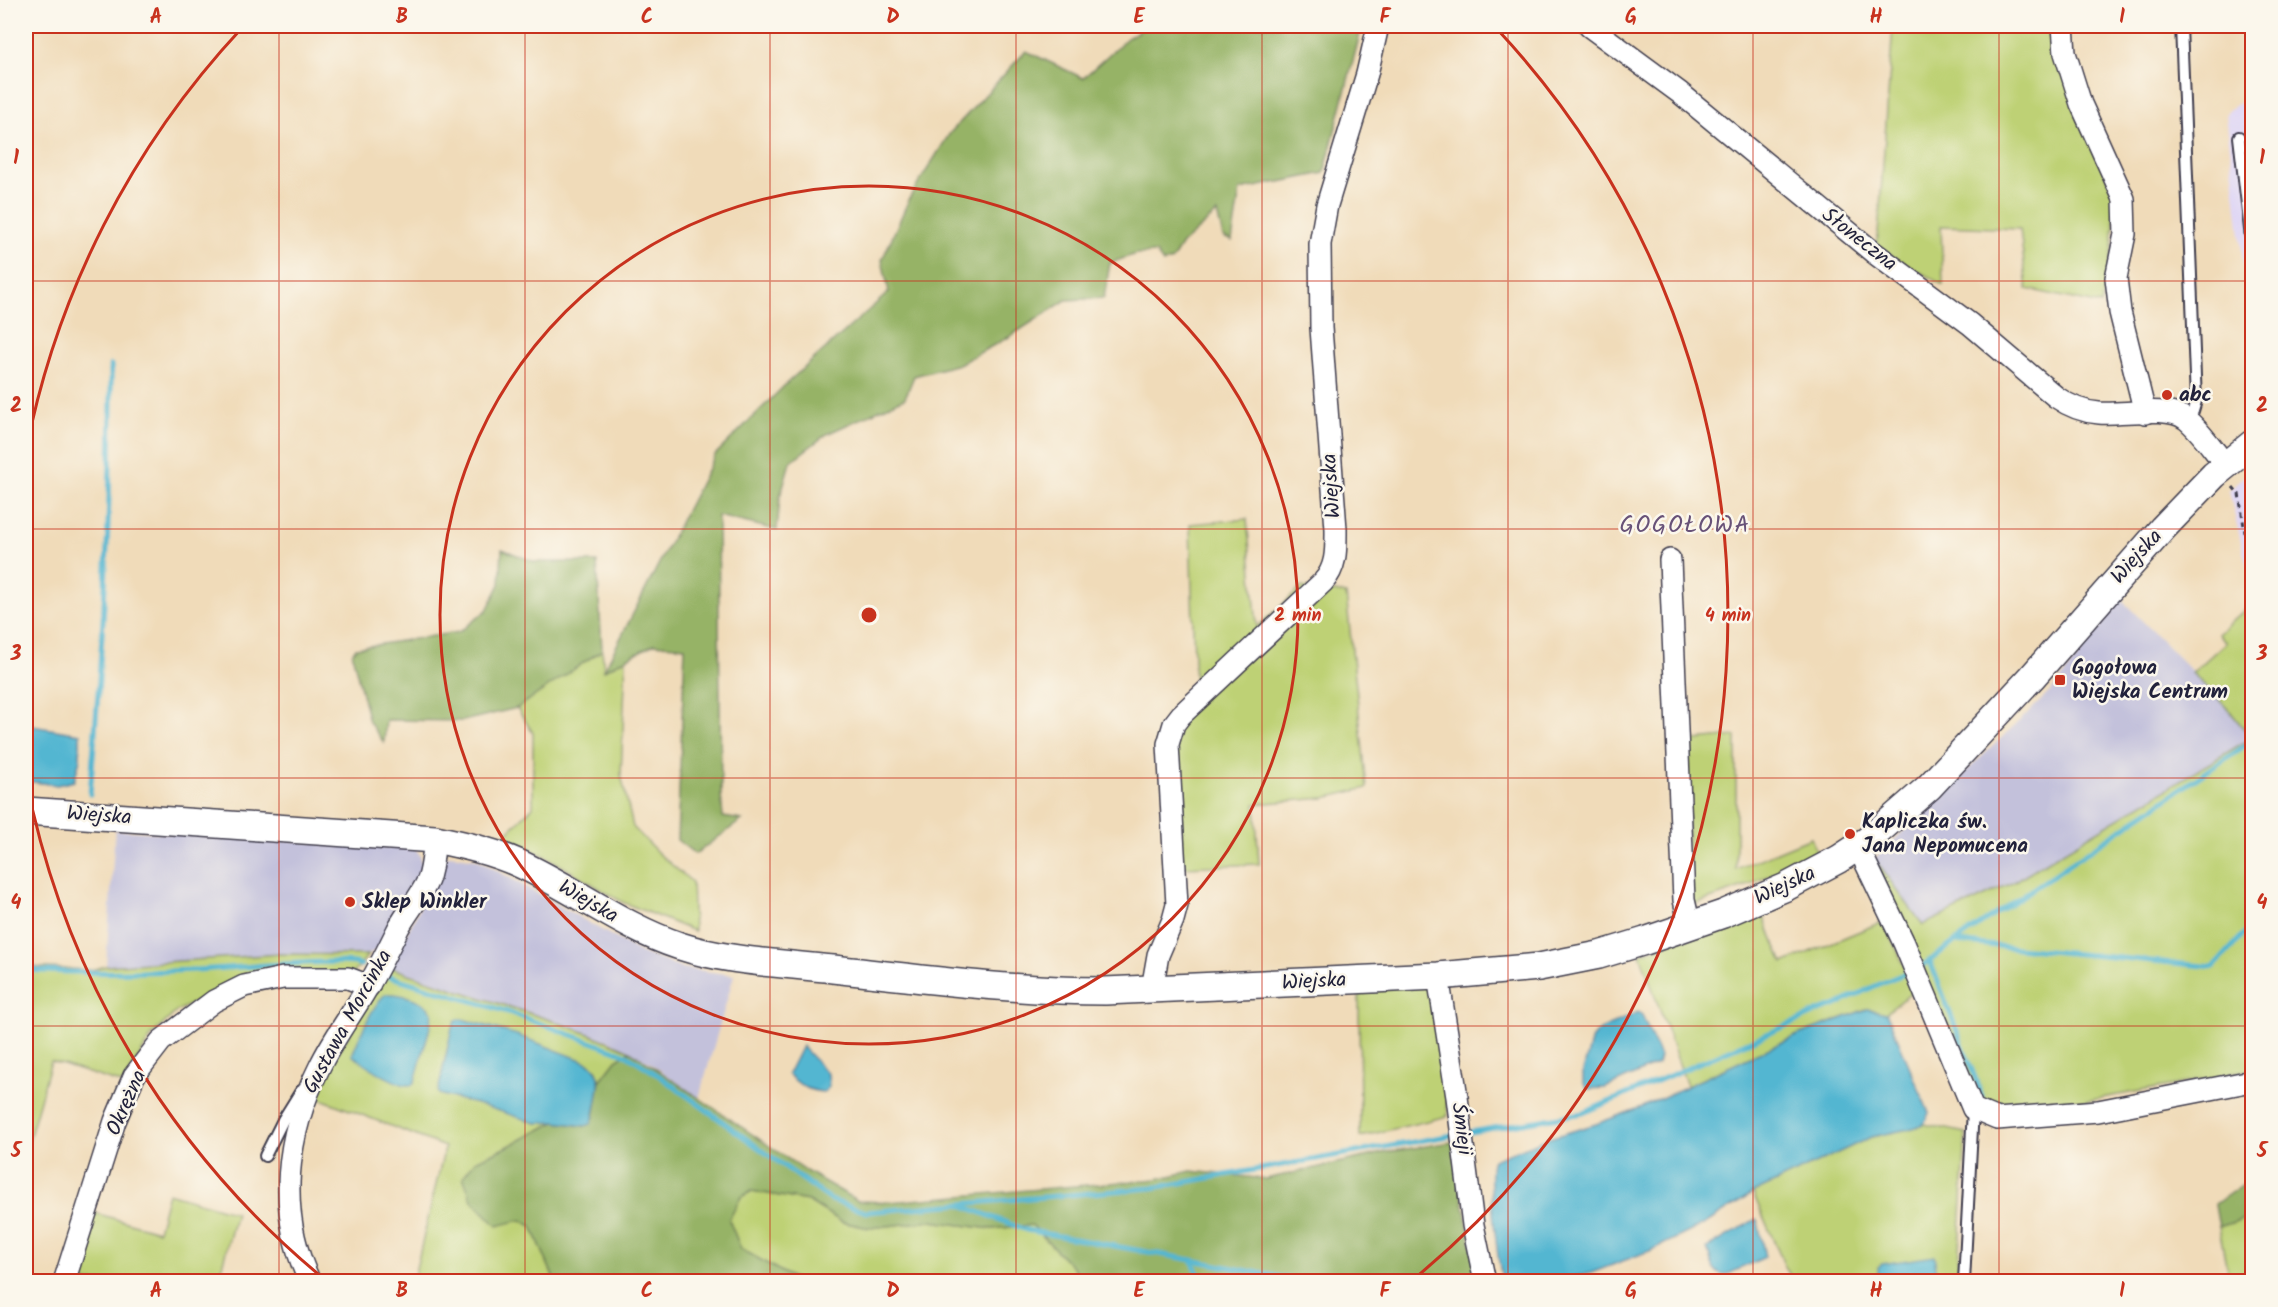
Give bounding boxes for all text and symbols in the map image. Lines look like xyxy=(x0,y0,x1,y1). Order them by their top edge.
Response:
text: A xyxy=(150,2,162,34)
text: B xyxy=(396,2,408,34)
text: C xyxy=(641,2,653,34)
text: D xyxy=(886,2,900,34)
text: E xyxy=(1133,2,1145,34)
text: F xyxy=(1380,2,1392,34)
text: G xyxy=(1625,2,1637,34)
text: H xyxy=(1869,2,1883,34)
text: I xyxy=(2119,2,2125,34)
text: 1 xyxy=(13,143,19,175)
text: 1 xyxy=(2259,143,2265,175)
street label: Słoneczna xyxy=(1814,200,1904,280)
place label: abc xyxy=(2179,379,2212,412)
marker: abc xyxy=(2160,388,2174,402)
text: 2 xyxy=(10,391,22,423)
text: 2 xyxy=(2256,391,2268,423)
street label: Wiejska xyxy=(1313,452,1351,520)
district label: GOGOŁOWA xyxy=(1619,506,1751,545)
street label: Wiejska xyxy=(2103,522,2171,592)
text: 2 min xyxy=(1275,602,1321,631)
text: 4 min xyxy=(1705,602,1751,631)
centre of rings xyxy=(859,605,879,625)
text: 3 xyxy=(10,639,22,671)
text: 3 xyxy=(2256,639,2268,671)
place label: Gogołowa Wiejska Centrum xyxy=(2072,652,2228,709)
marker: Gogołowa Wiejska Centrum xyxy=(2053,673,2067,687)
street label: Wiejska xyxy=(65,797,133,835)
place label: Kapliczka św. Jana Nepomucena xyxy=(1862,806,2028,863)
marker: Kapliczka św. Jana Nepomucena xyxy=(1843,827,1857,841)
street label: Wiejska xyxy=(1749,857,1821,915)
street label: Wiejska xyxy=(552,871,624,933)
place label: Sklep Winkler xyxy=(362,886,488,919)
text: 4 xyxy=(11,888,22,920)
text: 4 xyxy=(2257,888,2268,920)
marker: Sklep Winkler xyxy=(343,895,357,909)
street label: Gustawa Morcinka xyxy=(295,944,401,1100)
street label: Wiejska xyxy=(1281,964,1347,1000)
street label: Okrężna xyxy=(98,1065,156,1141)
street label: Śmieji xyxy=(1441,1101,1481,1158)
text: 5 xyxy=(10,1136,23,1168)
text: 5 xyxy=(2256,1136,2269,1168)
text: A xyxy=(150,1276,162,1307)
text: B xyxy=(396,1276,408,1307)
text: C xyxy=(641,1276,653,1307)
text: D xyxy=(886,1276,900,1307)
text: E xyxy=(1133,1276,1145,1307)
text: F xyxy=(1380,1276,1392,1307)
text: G xyxy=(1625,1276,1637,1307)
text: H xyxy=(1869,1276,1883,1307)
text: I xyxy=(2119,1276,2125,1307)

